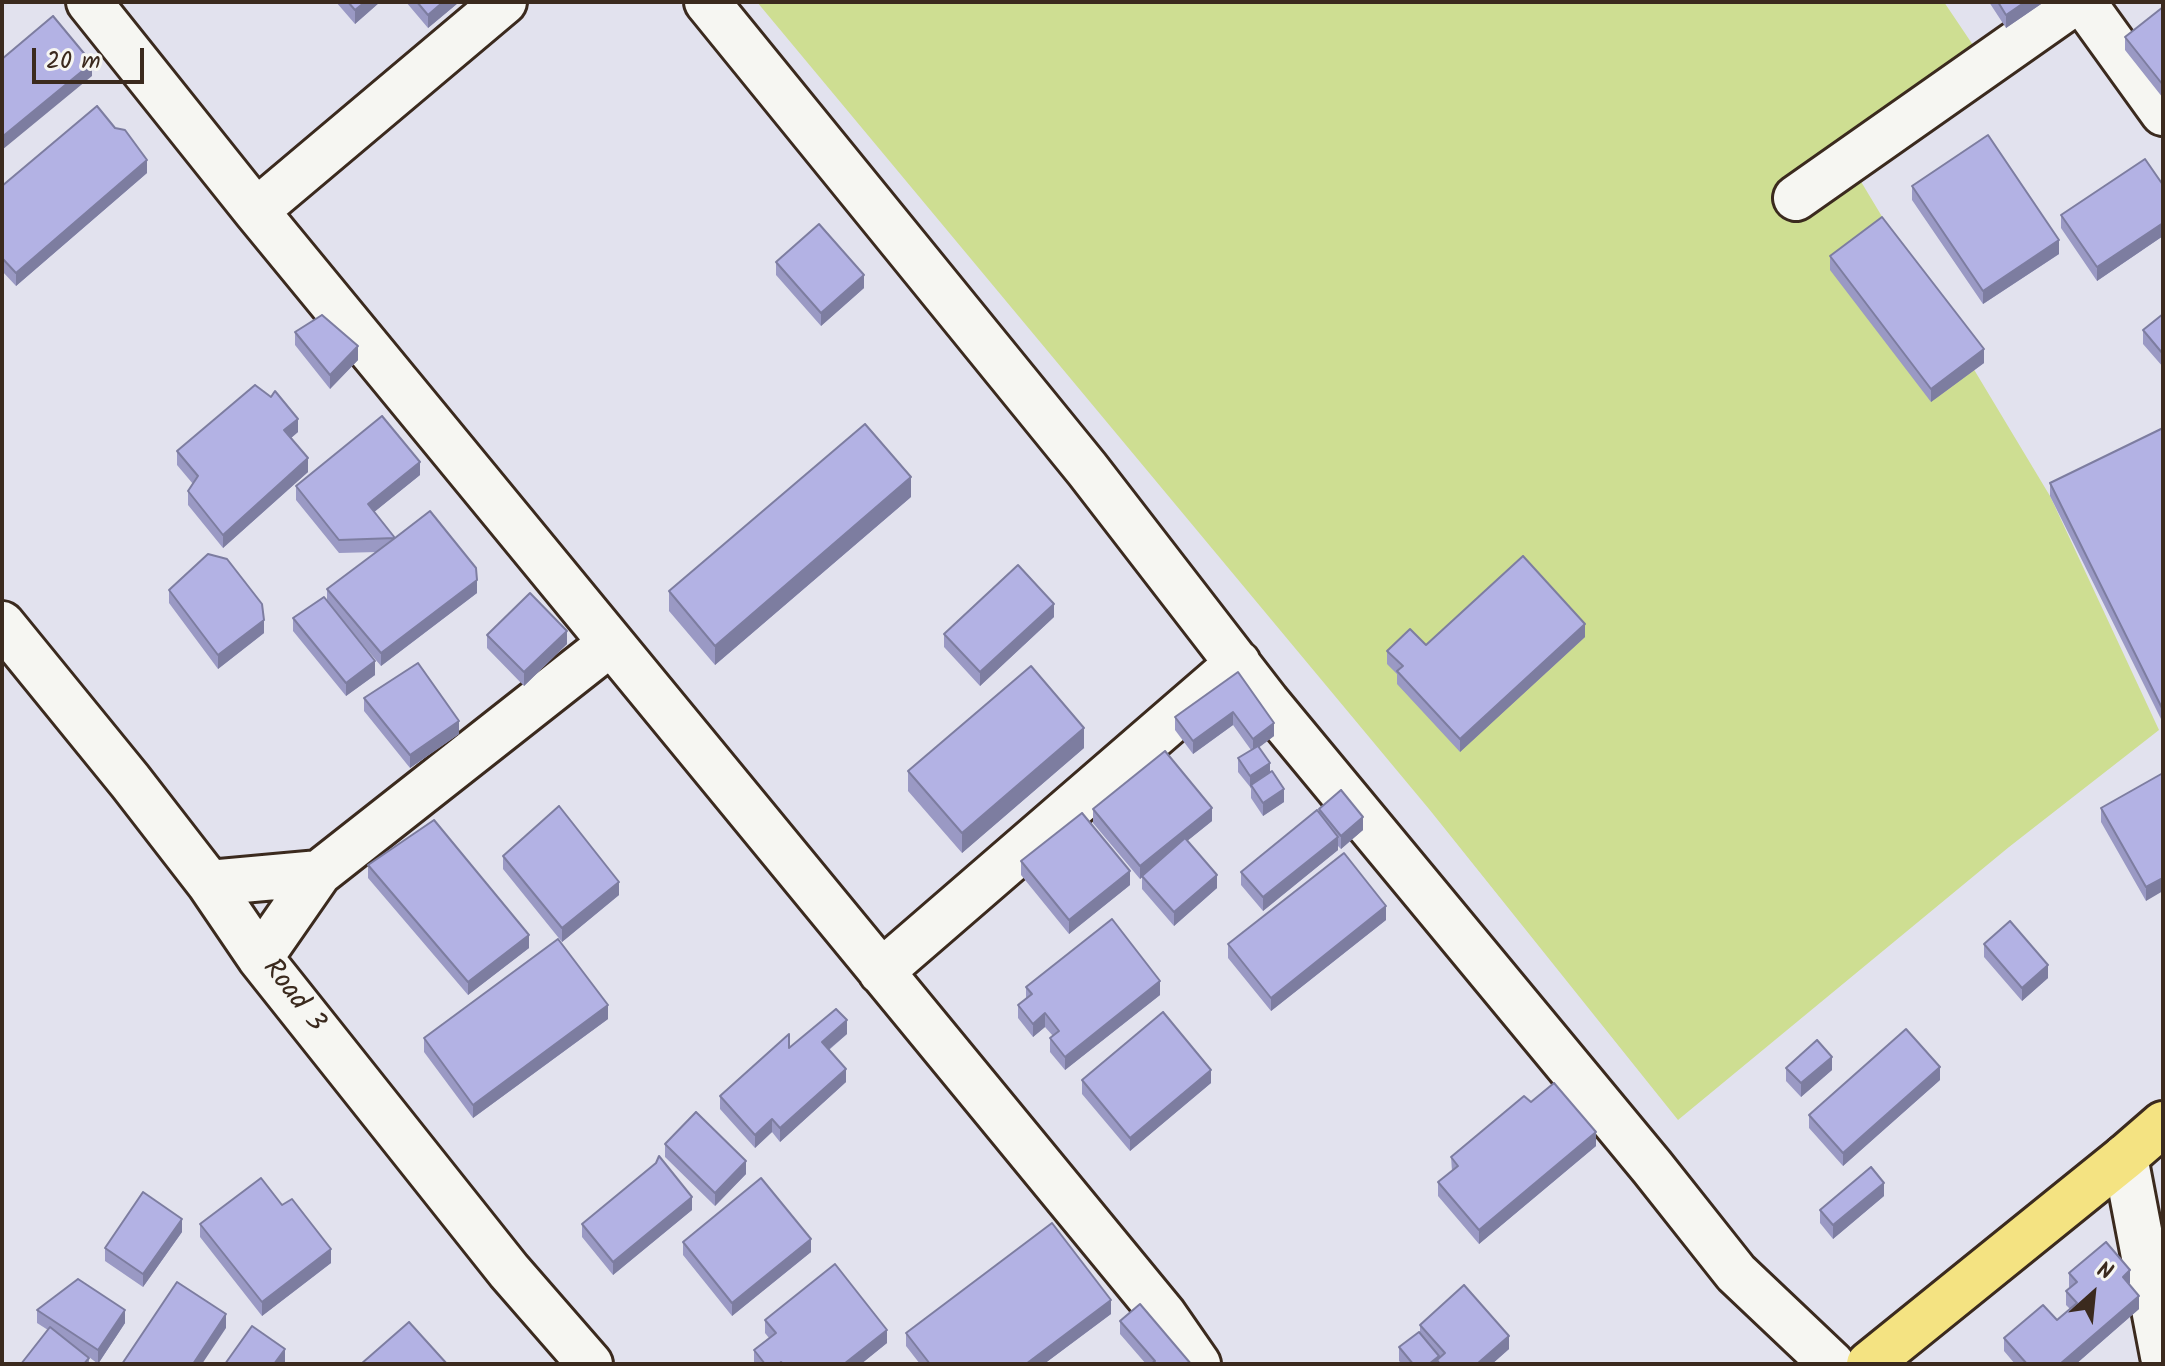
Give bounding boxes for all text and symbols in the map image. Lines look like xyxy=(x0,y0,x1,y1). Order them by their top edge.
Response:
scale bar xyxy=(36,32,148,82)
text: 20 m xyxy=(46,42,101,81)
street label: Road 3 xyxy=(253,954,331,1040)
text: N xyxy=(2090,1253,2118,1291)
north arrow xyxy=(2053,1254,2133,1334)

